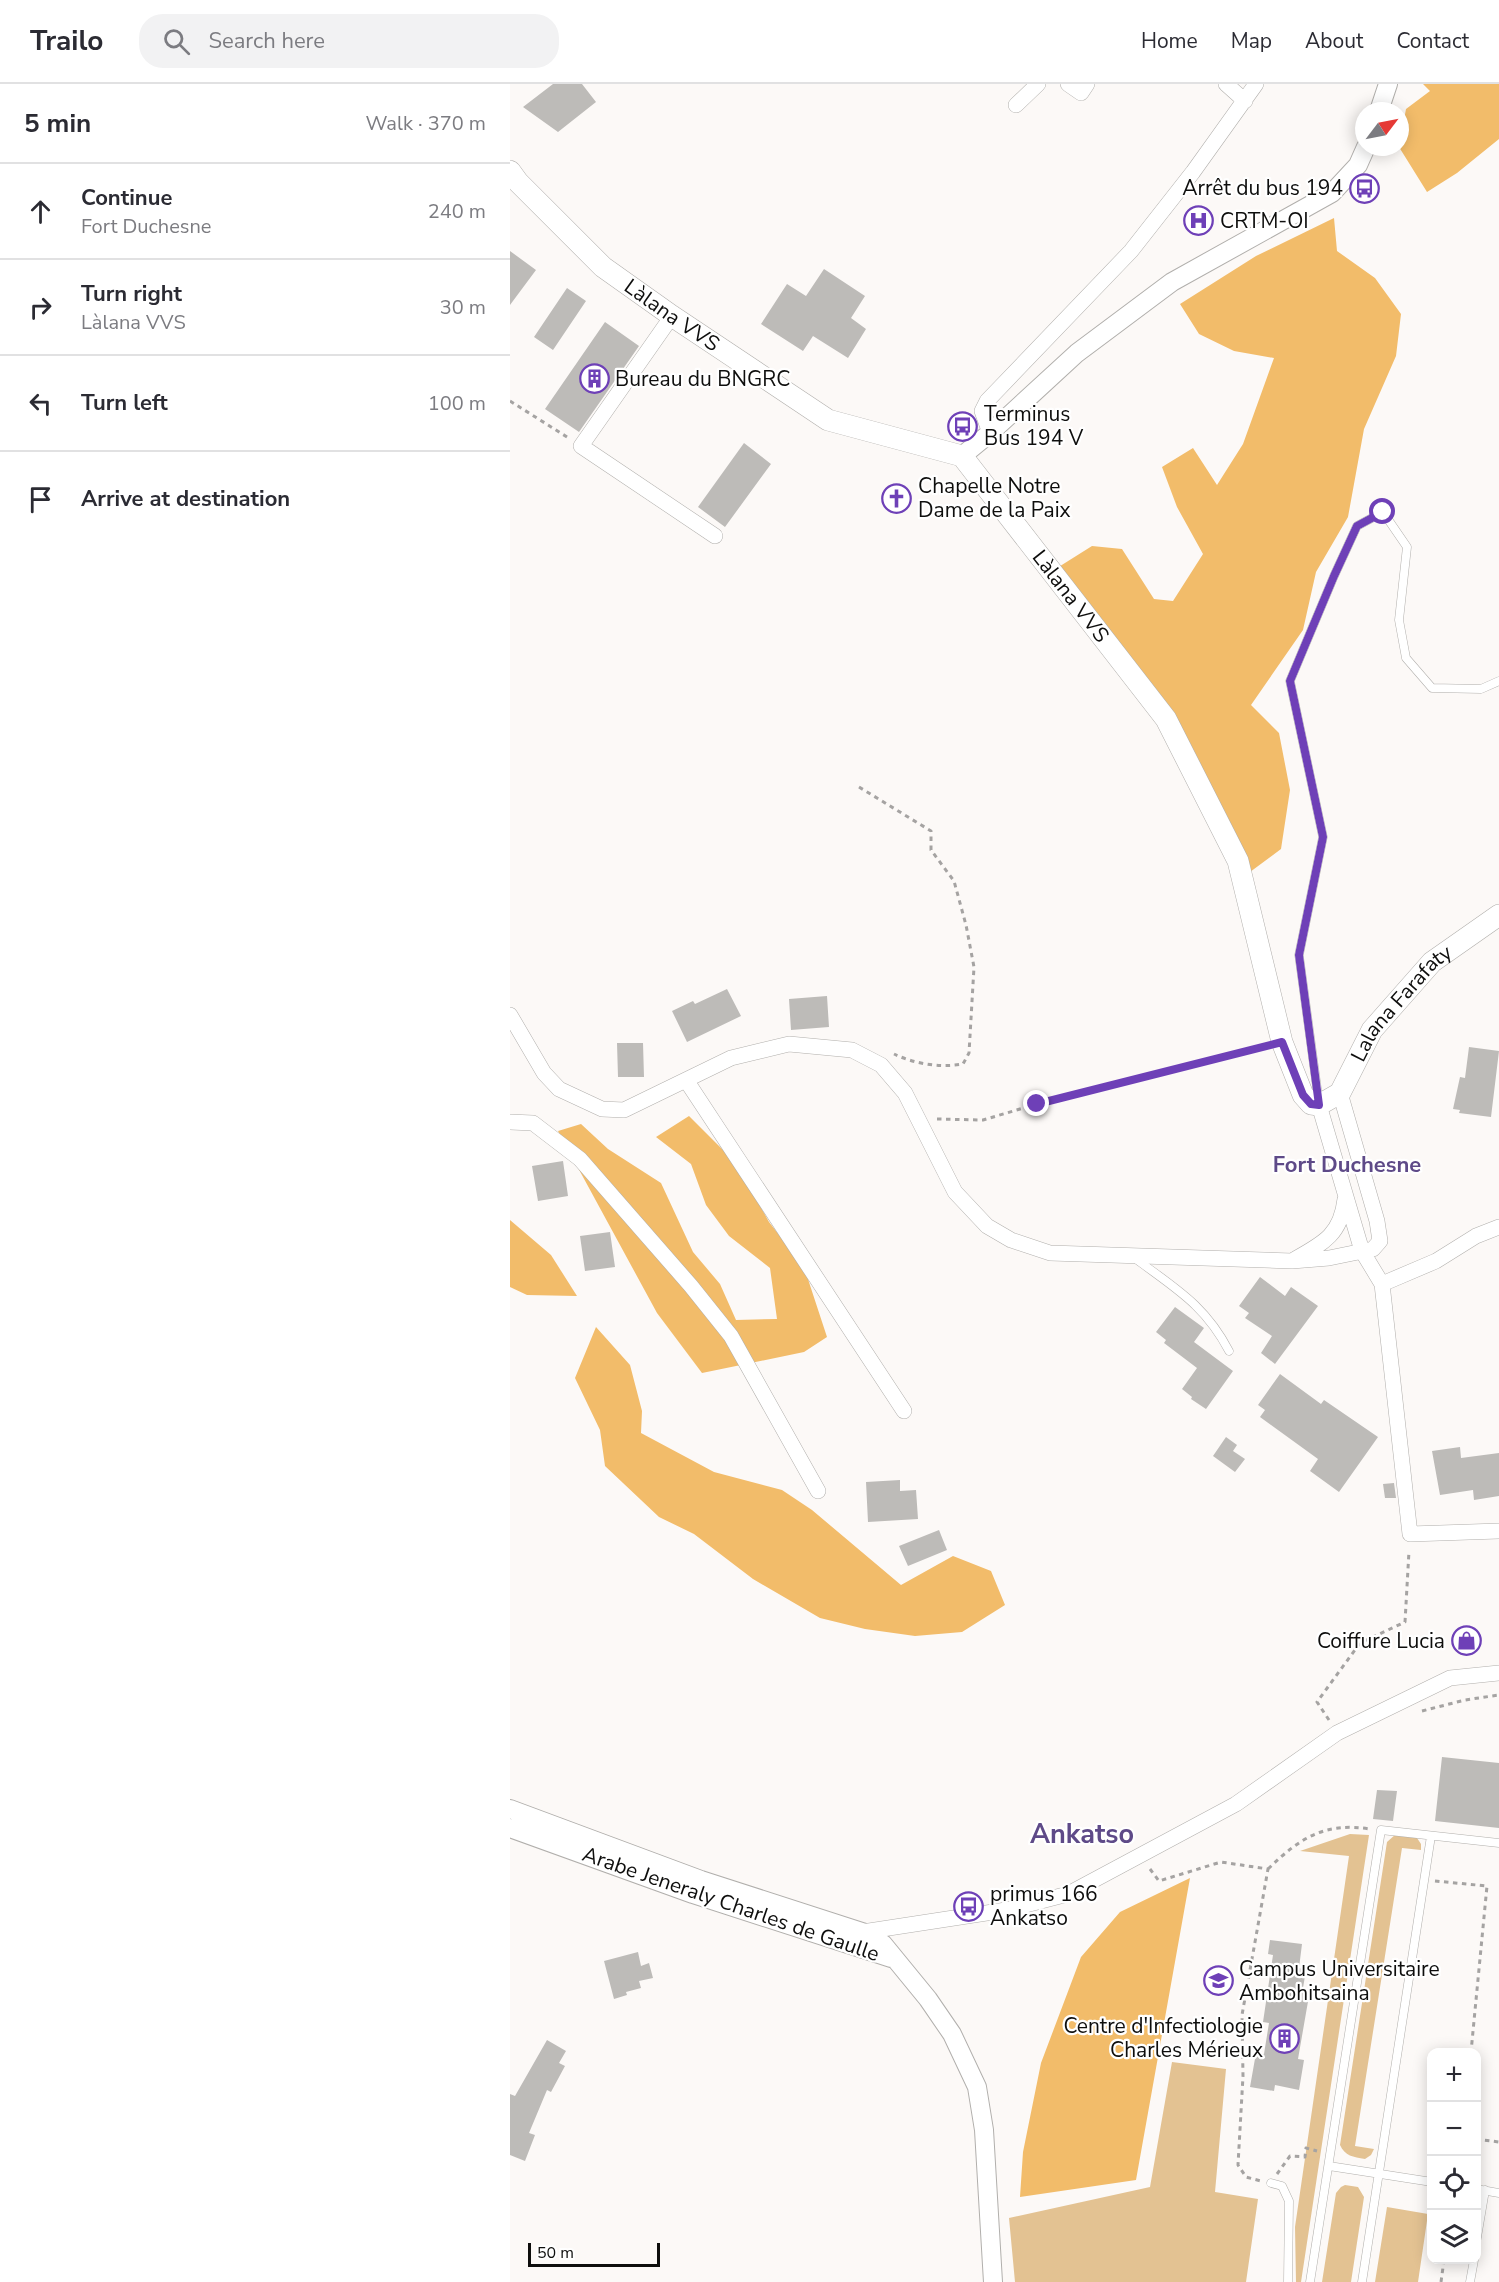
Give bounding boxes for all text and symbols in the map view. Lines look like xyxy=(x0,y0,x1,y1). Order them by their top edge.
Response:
search box xyxy=(139,14,559,68)
text: Trailo xyxy=(30,22,103,60)
icon: search xyxy=(160,25,193,58)
text: Search here xyxy=(208,26,325,56)
text: Home xyxy=(1141,27,1198,55)
text: Map xyxy=(1231,27,1272,55)
text: About xyxy=(1305,27,1363,55)
text: Contact xyxy=(1396,27,1469,55)
north arrow xyxy=(1355,102,1409,156)
text: 5 min xyxy=(24,106,91,141)
text: Walk · 370 m xyxy=(366,110,486,137)
bus stop icon: Arrêt du bus 194 xyxy=(1348,172,1380,204)
place label: Arrêt du bus 194 xyxy=(1182,174,1343,202)
text: Continue xyxy=(81,183,172,213)
icon: ahead xyxy=(24,195,57,228)
text: 240 m xyxy=(428,198,486,225)
hospital icon: CRTM-OI xyxy=(1183,205,1215,237)
place label: CRTM-OI xyxy=(1220,207,1309,235)
text: Fort Duchesne xyxy=(81,213,211,240)
street label: Làlana VVS xyxy=(619,272,725,358)
text: Turn right xyxy=(81,279,182,309)
icon: right xyxy=(24,291,57,324)
text: 30 m xyxy=(440,294,486,321)
text: Làlana VVS xyxy=(81,309,186,336)
building icon: Bureau du BNGRC xyxy=(578,363,610,395)
place label: Bureau du BNGRC xyxy=(615,365,790,393)
icon: left xyxy=(24,387,57,420)
text: Turn left xyxy=(81,388,168,418)
text: 100 m xyxy=(428,390,486,417)
place label: Terminus Bus 194 V xyxy=(984,400,1084,452)
bus stop icon: Terminus Bus 194 V xyxy=(947,410,979,442)
place label: Chapelle Notre Dame de la Paix xyxy=(918,472,1071,524)
church icon: Chapelle Notre Dame de la Paix xyxy=(881,482,913,514)
icon: arrive xyxy=(24,483,57,516)
text: Arrive at destination xyxy=(81,484,290,514)
route start xyxy=(1369,498,1395,524)
street label: Làlana VVS xyxy=(1026,544,1116,648)
street label: Lalana Farafaty xyxy=(1344,938,1457,1066)
route end xyxy=(1023,1090,1049,1116)
district label: Fort Duchesne xyxy=(1273,1150,1421,1180)
shop icon: Coiffure Lucia xyxy=(1450,1625,1482,1657)
place label: Coiffure Lucia xyxy=(1317,1627,1445,1655)
district label: Ankatso xyxy=(1030,1816,1134,1853)
street label: Arabe Jeneraly Charles de Gaulle xyxy=(579,1840,883,1968)
place label: primus 166 Ankatso xyxy=(990,1880,1098,1932)
bus stop icon: primus 166 Ankatso xyxy=(953,1890,985,1922)
place label: Campus Universitaire Ambohitsaina xyxy=(1239,1955,1440,2007)
school or university icon: Campus Universitaire Ambohitsaina xyxy=(1202,1965,1234,1997)
place label: Centre d'Infectiologie Charles Mérieux xyxy=(1063,2012,1263,2064)
building icon: Centre d'Infectiologie Charles Mérieux xyxy=(1268,2022,1300,2054)
map controls xyxy=(1427,2048,1481,2264)
button: + xyxy=(1427,2048,1481,2102)
button: − xyxy=(1427,2102,1481,2156)
button: locate xyxy=(1427,2156,1481,2210)
button: layers xyxy=(1427,2210,1481,2264)
scale bar xyxy=(528,2240,660,2268)
text: 50 m xyxy=(537,2242,574,2264)

